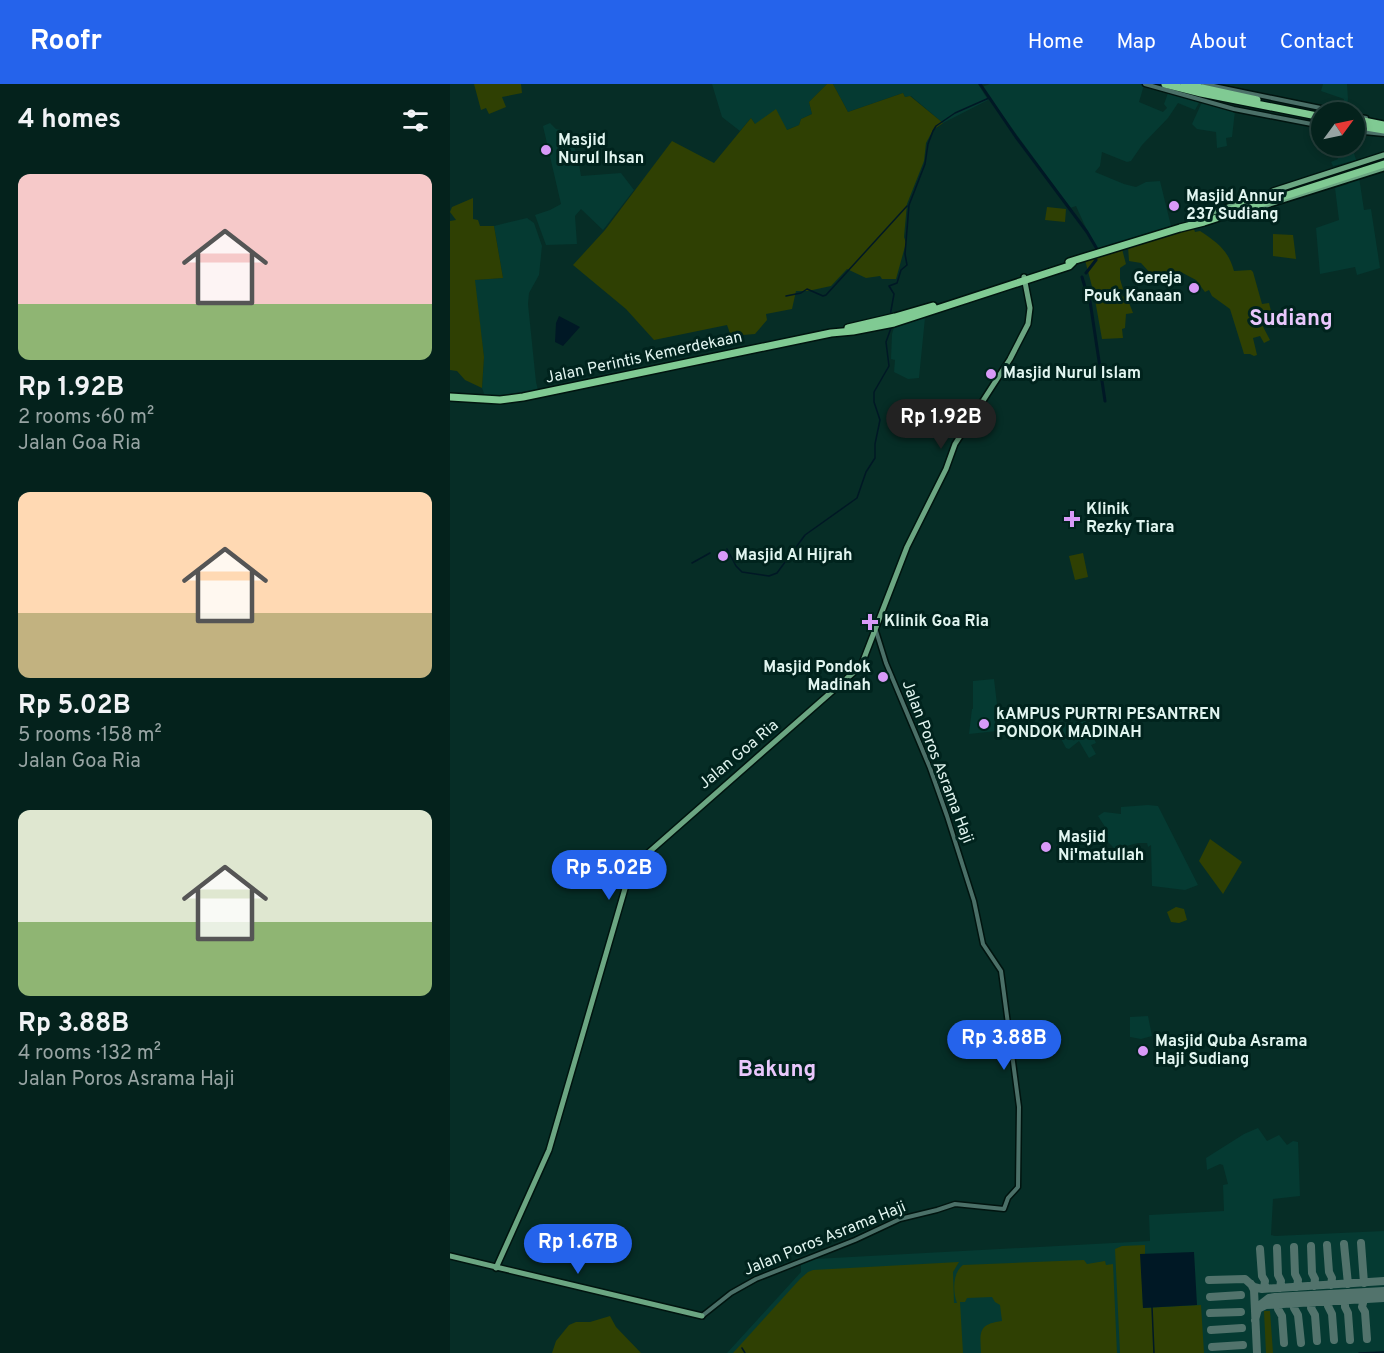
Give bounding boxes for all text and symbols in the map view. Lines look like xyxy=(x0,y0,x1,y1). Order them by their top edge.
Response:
text: Roofr xyxy=(30,24,102,60)
text: Home xyxy=(1028,29,1084,56)
text: Map xyxy=(1117,29,1156,56)
text: About xyxy=(1189,29,1247,56)
text: Contact xyxy=(1280,29,1354,56)
north arrow xyxy=(1311,102,1365,156)
map controls xyxy=(1311,102,1365,156)
text: 4 homes xyxy=(18,104,121,137)
icon: filters xyxy=(399,104,432,137)
place label: Masjid Nurul Ihsan xyxy=(558,131,644,169)
marker: Masjid Nurul Ihsan xyxy=(539,143,553,157)
place label: Masjid Annur 237 Sudiang xyxy=(1186,187,1284,225)
marker: Masjid Annur 237 Sudiang xyxy=(1167,199,1181,213)
icon: home xyxy=(171,213,279,321)
place label: Gereja Pouk Kanaan xyxy=(1084,269,1182,307)
marker: Gereja Pouk Kanaan xyxy=(1187,281,1201,295)
district label: Sudiang xyxy=(1249,306,1333,333)
street label: Jalan Perintis Kemerdekaan xyxy=(544,327,744,389)
place label: Masjid Nurul Islam xyxy=(1003,364,1141,384)
marker: Masjid Nurul Islam xyxy=(984,367,998,381)
text: Rp 1.92B xyxy=(18,372,124,405)
pin: Rp 1.92B xyxy=(879,399,1003,450)
text: 2 rooms · 60 m² xyxy=(18,405,154,431)
text: Rp 1.92B xyxy=(900,405,982,431)
text: Jalan Goa Ria xyxy=(18,431,141,457)
place label: Klinik Rezky Tiara xyxy=(1086,500,1174,538)
marker: Klinik Rezky Tiara xyxy=(1063,510,1081,528)
icon: home xyxy=(171,531,279,639)
place label: Masjid Al Hijrah xyxy=(735,546,852,566)
marker: Masjid Al Hijrah xyxy=(716,549,730,563)
place label: Klinik Goa Ria xyxy=(884,612,989,632)
marker: Klinik Goa Ria xyxy=(861,613,879,631)
place label: Masjid Pondok Madinah xyxy=(763,658,871,696)
marker: Masjid Pondok Madinah xyxy=(876,670,890,684)
street label: Jalan Poros Asrama Haji xyxy=(897,678,977,846)
text: Rp 5.02B xyxy=(18,690,131,723)
place label: kAMPUS PURTRI PESANTREN PONDOK MADINAH xyxy=(996,705,1221,743)
street label: Jalan Goa Ria xyxy=(695,716,783,794)
marker: kAMPUS PURTRI PESANTREN PONDOK MADINAH xyxy=(977,717,991,731)
text: 5 rooms · 158 m² xyxy=(18,723,162,749)
text: Jalan Goa Ria xyxy=(18,749,141,775)
place label: Masjid Ni'matullah xyxy=(1058,828,1144,866)
marker: Masjid Ni'matullah xyxy=(1039,840,1053,854)
icon: home xyxy=(171,849,279,957)
pin: Rp 5.02B xyxy=(547,850,671,901)
text: Rp 5.02B xyxy=(566,856,652,882)
text: Rp 3.88B xyxy=(18,1008,129,1041)
pin: Rp 3.88B xyxy=(942,1020,1066,1071)
text: Rp 3.88B xyxy=(961,1026,1047,1052)
place label: Masjid Quba Asrama Haji Sudiang xyxy=(1155,1032,1307,1070)
text: 4 rooms · 132 m² xyxy=(18,1041,161,1067)
marker: Masjid Quba Asrama Haji Sudiang xyxy=(1136,1044,1150,1058)
district label: Bakung xyxy=(738,1057,816,1084)
text: Jalan Poros Asrama Haji xyxy=(18,1067,235,1093)
street label: Jalan Poros Asrama Haji xyxy=(741,1197,909,1281)
pin: Rp 1.67B xyxy=(516,1224,640,1275)
text: Rp 1.67B xyxy=(538,1230,618,1256)

